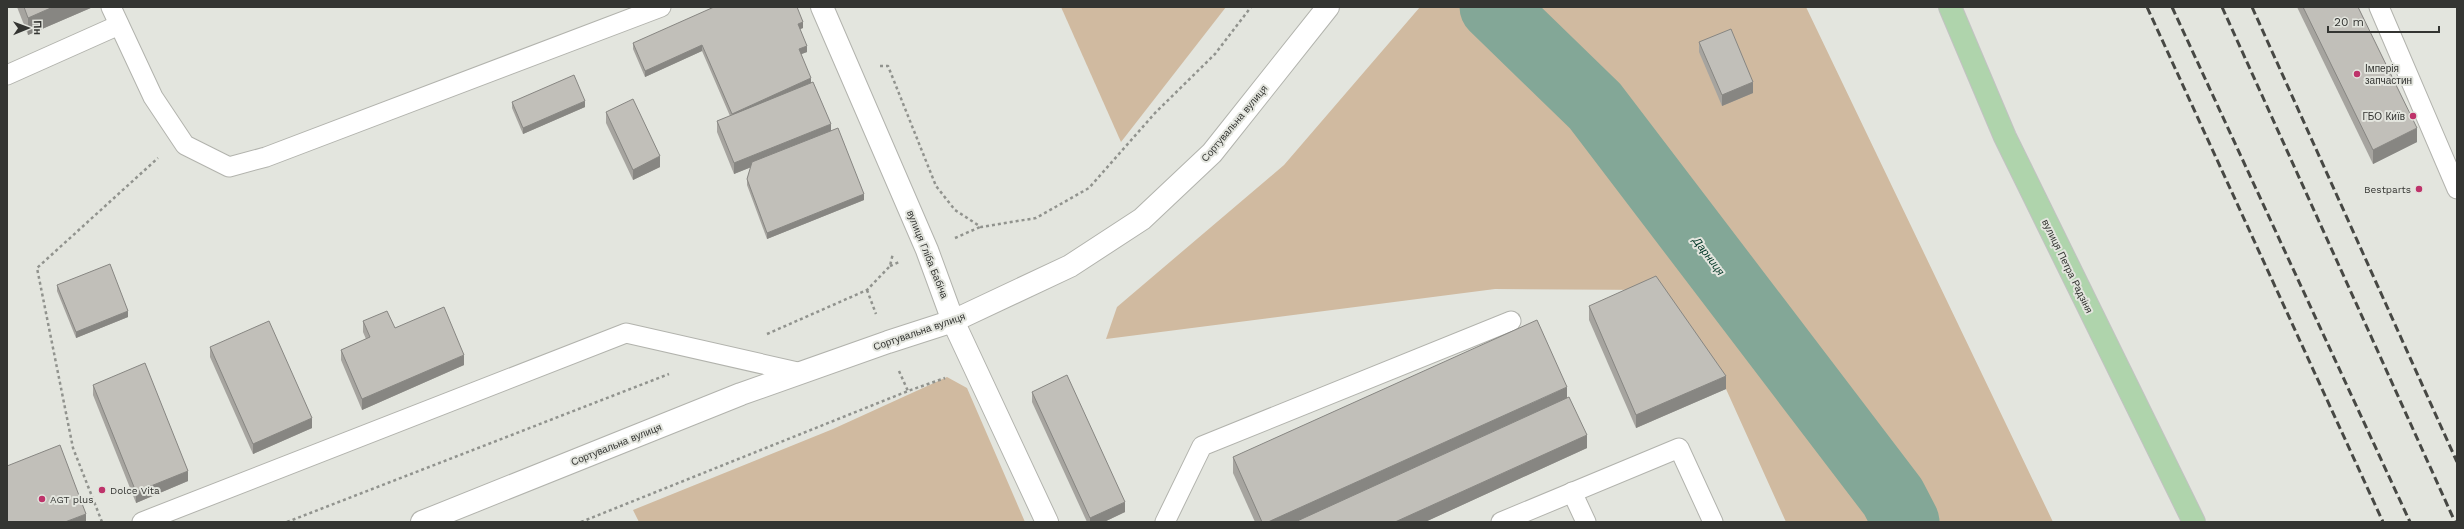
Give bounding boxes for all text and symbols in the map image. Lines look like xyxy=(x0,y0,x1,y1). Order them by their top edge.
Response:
north arrow xyxy=(8,8,48,48)
scale bar xyxy=(2328,8,2439,34)
text: 20 m xyxy=(2334,15,2364,29)
text: Пн xyxy=(31,20,44,35)
place label: Імперія запчастин xyxy=(2365,63,2412,86)
marker: Імперія запчастин xyxy=(2352,69,2362,79)
street label: Сортувальна вулиця xyxy=(1199,83,1270,164)
place label: ГБО Київ xyxy=(2362,111,2405,122)
marker: ГБО Київ xyxy=(2408,111,2418,121)
place label: Bestparts xyxy=(2364,184,2411,195)
marker: Bestparts xyxy=(2414,184,2424,194)
street label: вулиця Гліба Бабіча xyxy=(905,209,950,300)
street label: вулиця Петра Радзіня xyxy=(2040,218,2095,315)
water label: Дарниця xyxy=(1689,233,1727,278)
street label: Сортувальна вулиця xyxy=(872,311,967,352)
street label: Сортувальна вулиця xyxy=(569,421,663,468)
marker: Dolce Vita xyxy=(97,485,107,495)
place label: Dolce Vita xyxy=(110,485,160,496)
marker: AGT plus xyxy=(37,494,47,504)
place label: AGT plus xyxy=(50,494,93,505)

